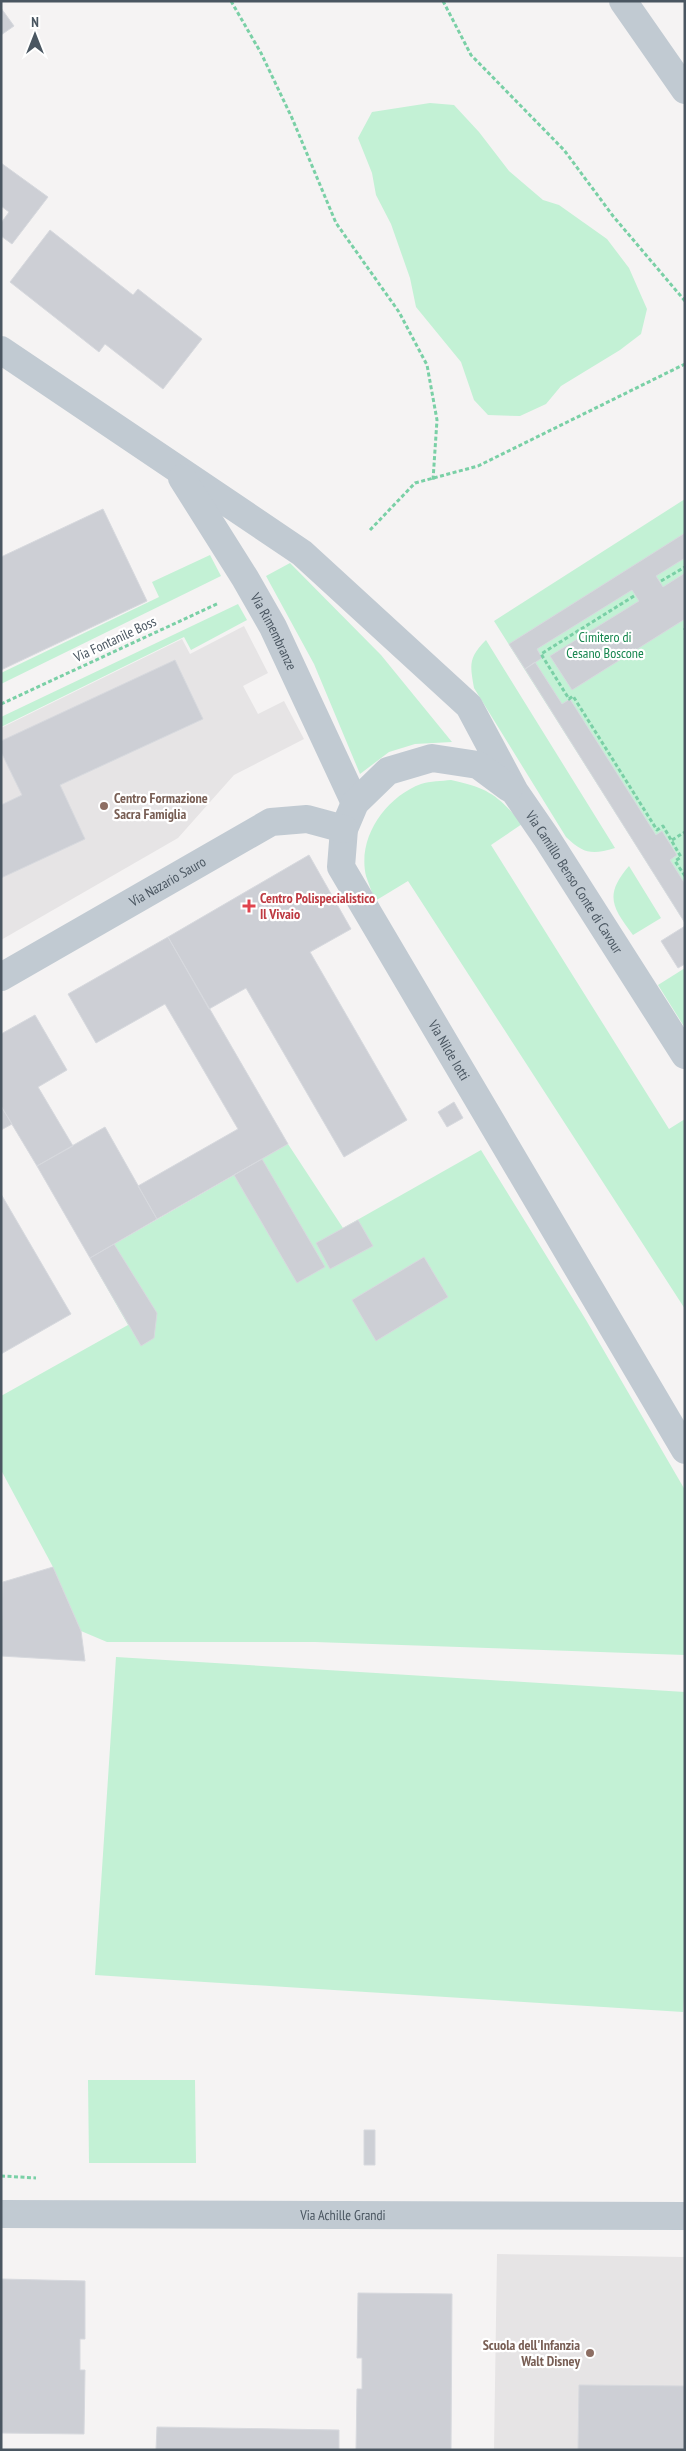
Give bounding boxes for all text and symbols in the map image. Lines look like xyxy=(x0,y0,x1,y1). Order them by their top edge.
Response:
north arrow xyxy=(10,10,60,60)
text: N xyxy=(31,13,39,31)
street label: Via Rimembranze xyxy=(246,589,301,673)
street label: Via Fontanile Boss xyxy=(70,612,159,666)
park label: Cimitero di Cesano Boscone xyxy=(566,628,644,662)
place label: Centro Formazione Sacra Famiglia xyxy=(114,789,208,823)
marker: Centro Formazione Sacra Famiglia xyxy=(98,800,110,812)
street label: Via Camillo Benso Conte di Cavour xyxy=(521,807,627,957)
street label: Via Nazario Sauro xyxy=(125,852,209,911)
place label: Centro Polispecialistico Il Vivaio xyxy=(260,889,375,923)
marker: Centro Polispecialistico Il Vivaio xyxy=(242,899,256,913)
street label: Via Nilde Iotti xyxy=(424,1016,474,1084)
street label: Via Achille Grandi xyxy=(299,2206,386,2224)
place label: Scuola dell'Infanzia Walt Disney xyxy=(483,2336,580,2370)
marker: Scuola dell'Infanzia Walt Disney xyxy=(584,2347,596,2359)

